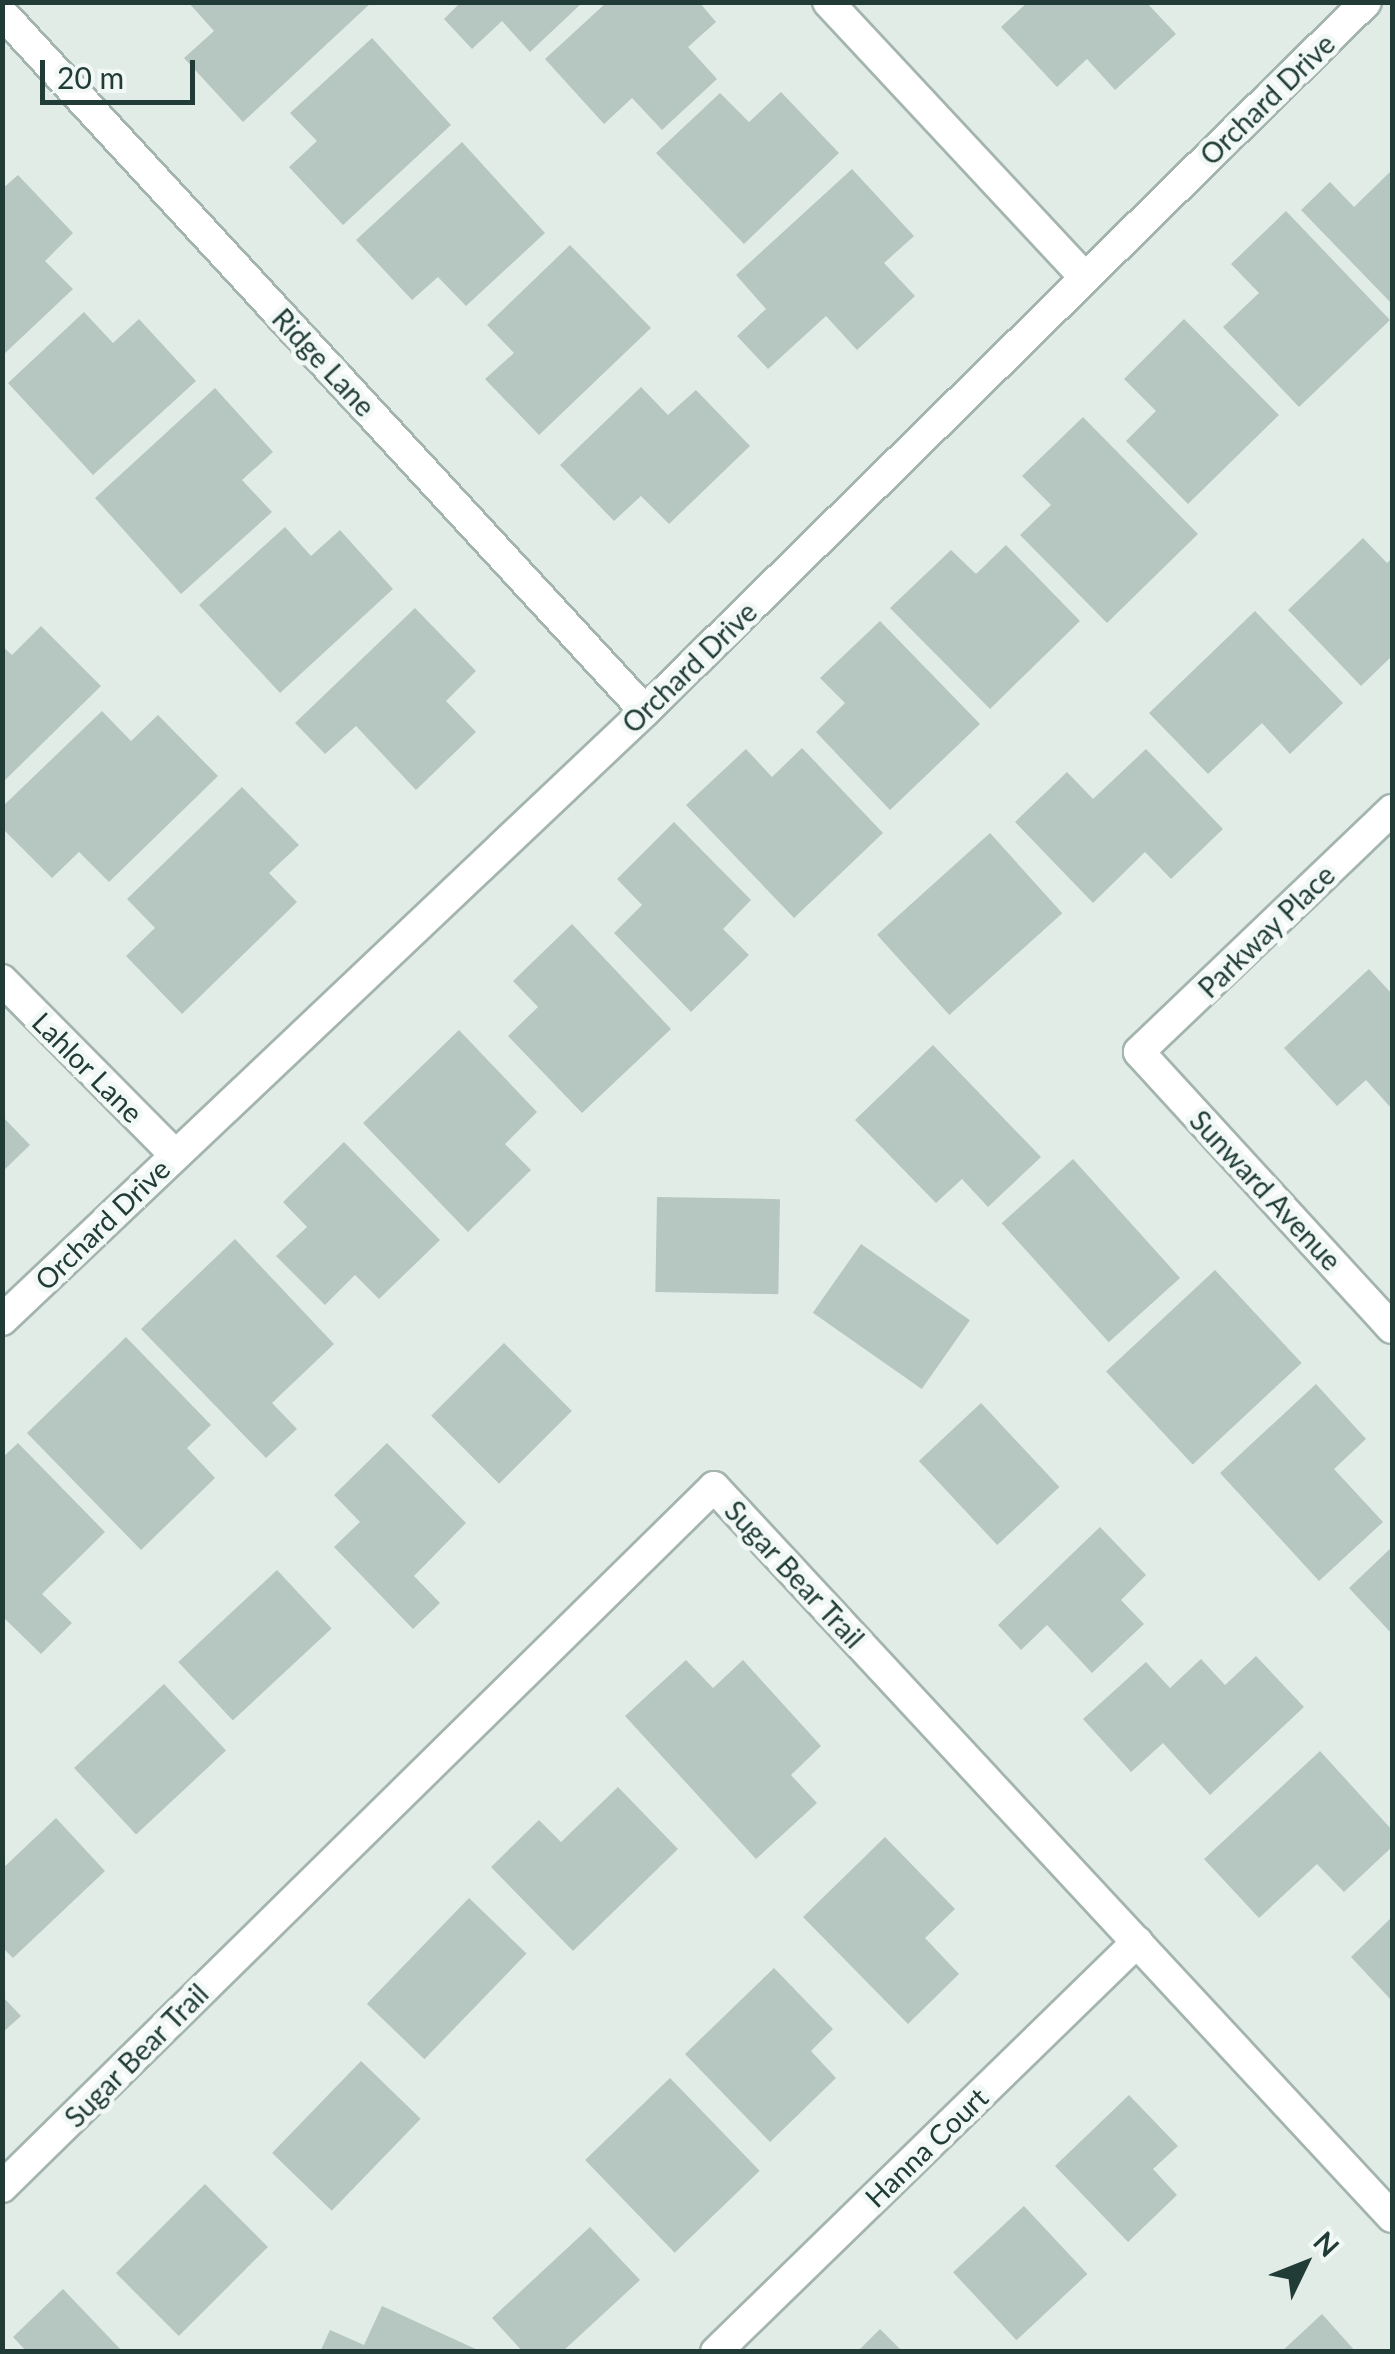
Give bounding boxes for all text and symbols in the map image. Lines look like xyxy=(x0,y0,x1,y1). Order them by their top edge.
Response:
street label: Orchard Drive xyxy=(1193,27,1341,171)
scale bar xyxy=(45,40,200,102)
text: 20 m xyxy=(57,59,124,95)
street label: Ridge Lane xyxy=(266,301,382,423)
street label: Orchard Drive xyxy=(615,595,763,739)
street label: Parkway Place xyxy=(1191,857,1341,1005)
street label: Lahlor Lane xyxy=(26,1005,150,1129)
street label: Sunward Avenue xyxy=(1183,1103,1349,1277)
street label: Orchard Drive xyxy=(28,1152,176,1296)
street label: Sugar Bear Trail xyxy=(718,1493,872,1655)
street label: Sugar Bear Trail xyxy=(57,1976,215,2134)
street label: Hanna Court xyxy=(858,2080,994,2214)
north arrow xyxy=(1255,2214,1355,2314)
text: N xyxy=(1307,2224,1347,2263)

